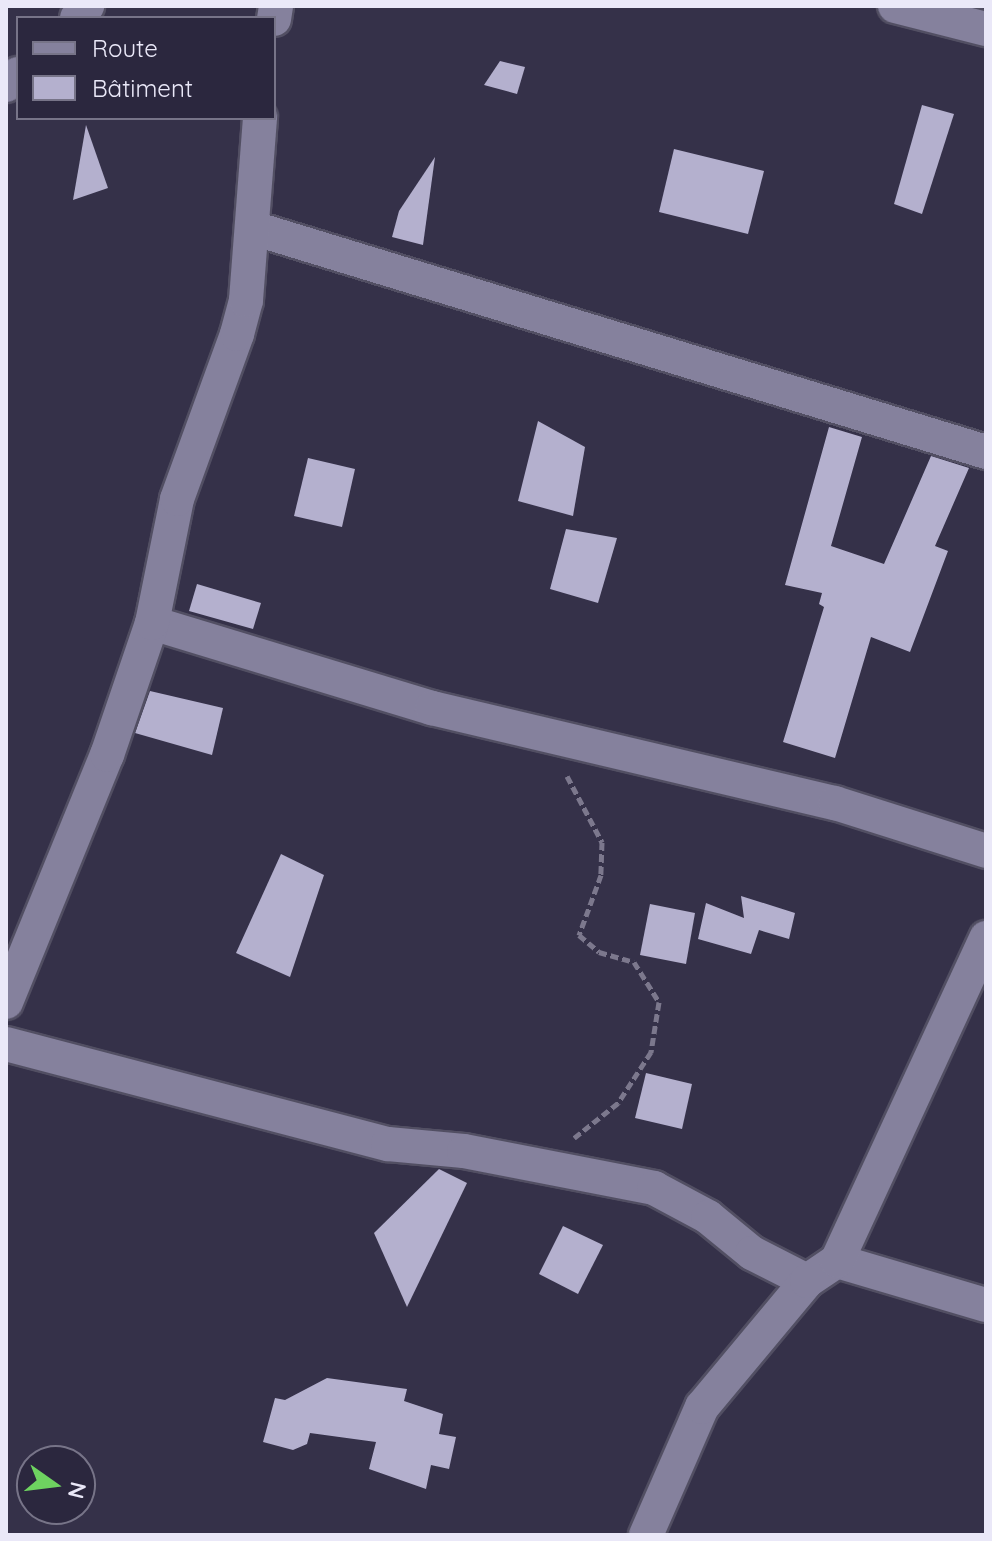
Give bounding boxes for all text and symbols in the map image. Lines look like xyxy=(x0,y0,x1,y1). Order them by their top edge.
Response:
legend xyxy=(16,16,276,120)
text: Route xyxy=(92,33,158,63)
text: Bâtiment xyxy=(92,73,193,103)
north arrow xyxy=(16,1445,96,1525)
text: N xyxy=(62,1479,93,1502)

